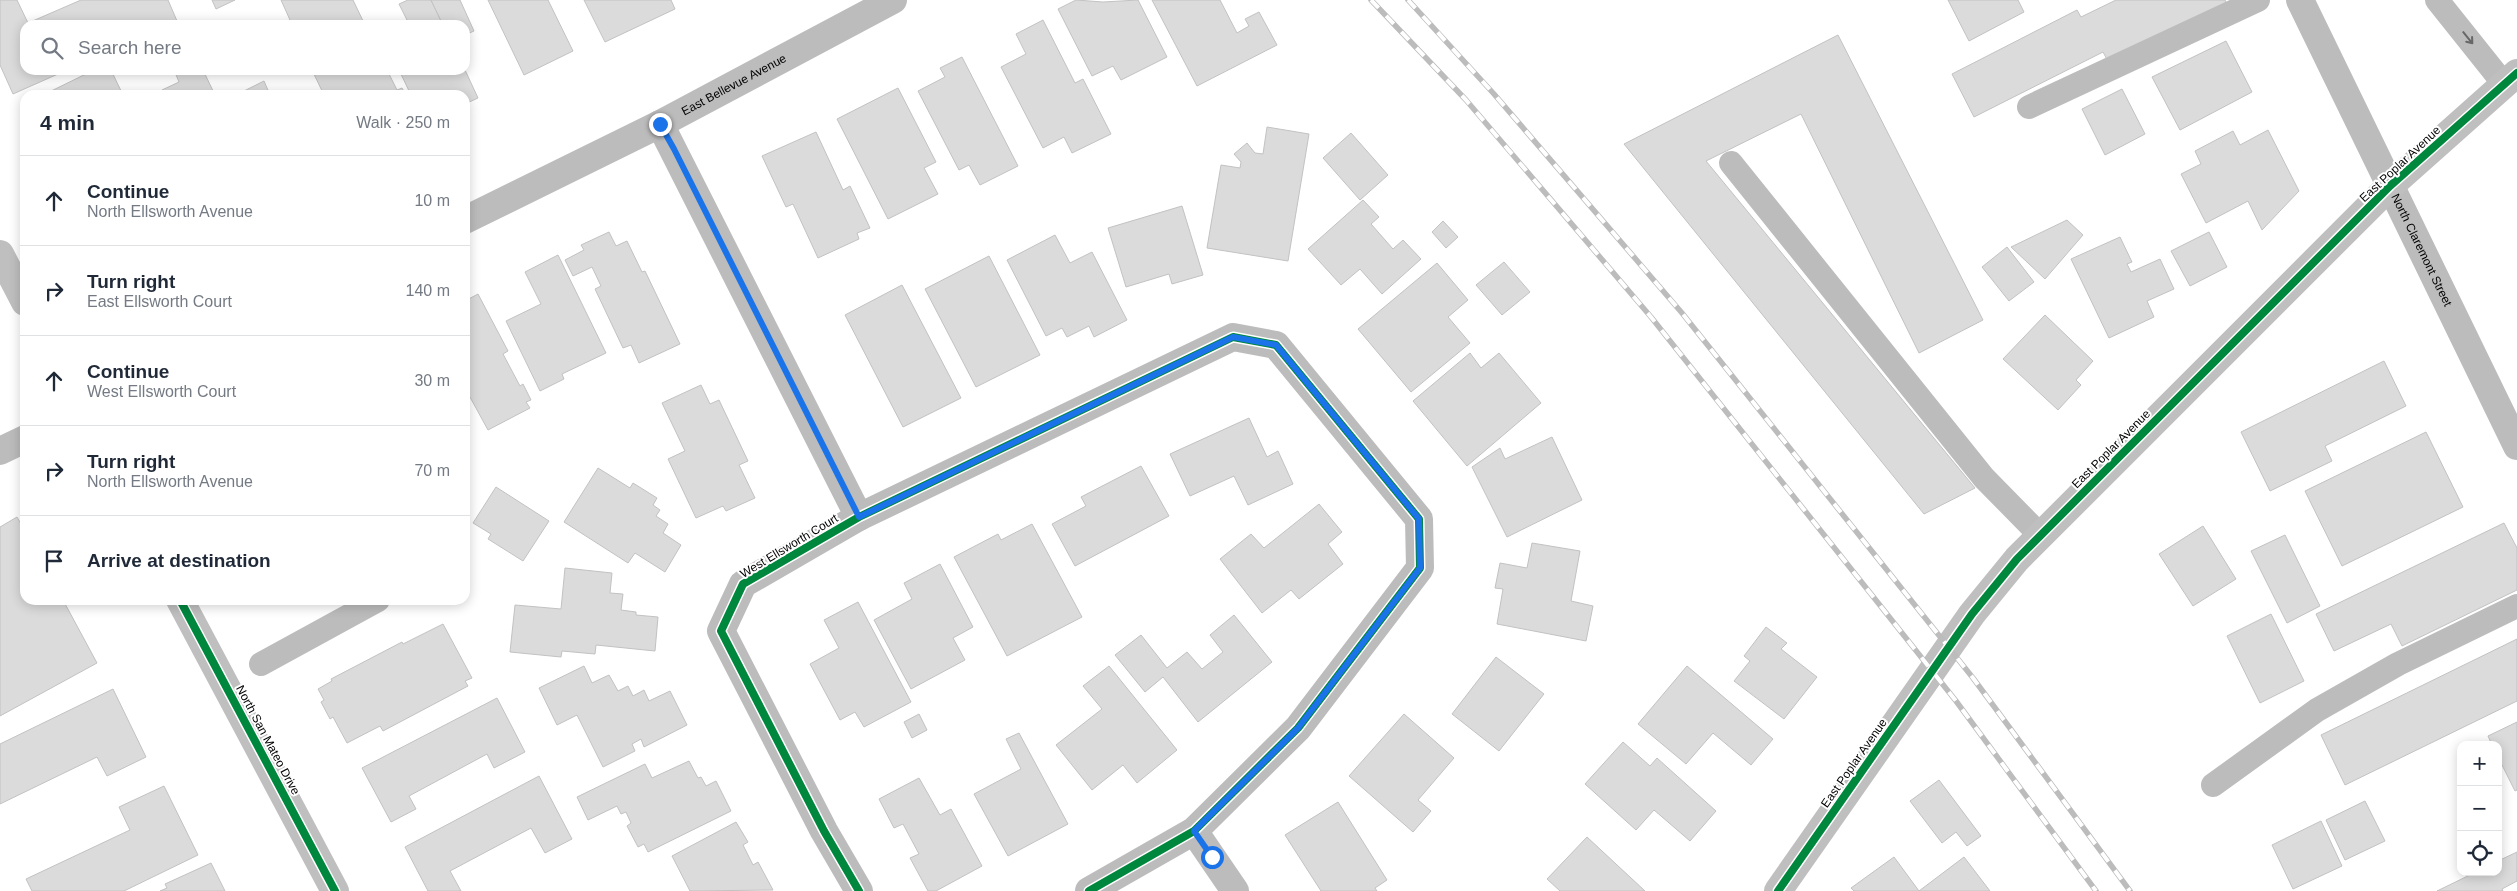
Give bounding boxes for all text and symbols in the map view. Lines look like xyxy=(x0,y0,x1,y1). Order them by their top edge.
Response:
search box xyxy=(20,20,470,75)
one-way arrow xyxy=(2462,31,2473,44)
icon: search xyxy=(38,34,66,62)
text: Search here xyxy=(78,37,182,58)
street label: East Bellevue Avenue xyxy=(679,51,789,118)
text: 4 min xyxy=(40,111,95,134)
route end xyxy=(649,113,672,136)
text: Walk · 250 m xyxy=(356,114,450,131)
street label: East Poplar Avenue xyxy=(2357,123,2443,205)
text: Continue xyxy=(87,181,169,202)
icon: ahead xyxy=(40,187,68,215)
street label: North Claremont Street xyxy=(2388,191,2455,309)
text: 10 m xyxy=(414,192,450,209)
text: North Ellsworth Avenue xyxy=(87,203,253,220)
text: Turn right xyxy=(87,271,175,292)
icon: right xyxy=(40,277,68,305)
text: 140 m xyxy=(406,282,450,299)
text: East Ellsworth Court xyxy=(87,293,232,310)
text: Continue xyxy=(87,361,169,382)
icon: ahead xyxy=(40,367,68,395)
text: 30 m xyxy=(414,372,450,389)
text: West Ellsworth Court xyxy=(87,383,236,400)
street label: East Poplar Avenue xyxy=(2069,407,2153,491)
text: Turn right xyxy=(87,451,175,472)
icon: right xyxy=(40,457,68,485)
text: 70 m xyxy=(414,462,450,479)
text: North Ellsworth Avenue xyxy=(87,473,253,490)
street label: West Ellsworth Court xyxy=(737,511,841,581)
icon: arrive xyxy=(40,547,68,575)
text: Arrive at destination xyxy=(87,550,271,571)
street label: North San Mateo Drive xyxy=(233,683,303,797)
street label: East Poplar Avenue xyxy=(1818,716,1890,810)
map controls xyxy=(2457,741,2502,876)
button: + xyxy=(2457,741,2502,786)
button: − xyxy=(2457,786,2502,831)
button: locate xyxy=(2457,831,2502,876)
route start xyxy=(1201,846,1224,869)

